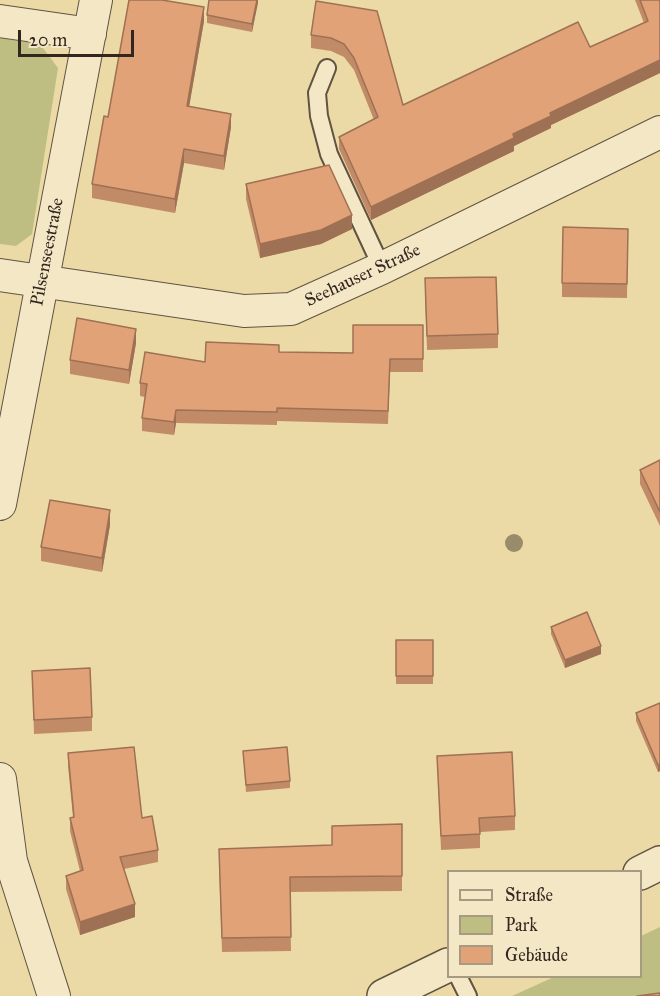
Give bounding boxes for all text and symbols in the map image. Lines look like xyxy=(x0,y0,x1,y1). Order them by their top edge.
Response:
scale bar xyxy=(21,18,136,56)
text: 20 m xyxy=(29,29,67,51)
street label: Pilsenseestraße xyxy=(27,196,69,308)
street label: Seehauser Straße xyxy=(302,240,424,312)
legend xyxy=(447,870,642,978)
text: Straße xyxy=(505,884,553,906)
text: Park xyxy=(505,914,538,936)
text: Gebäude xyxy=(505,944,568,966)

